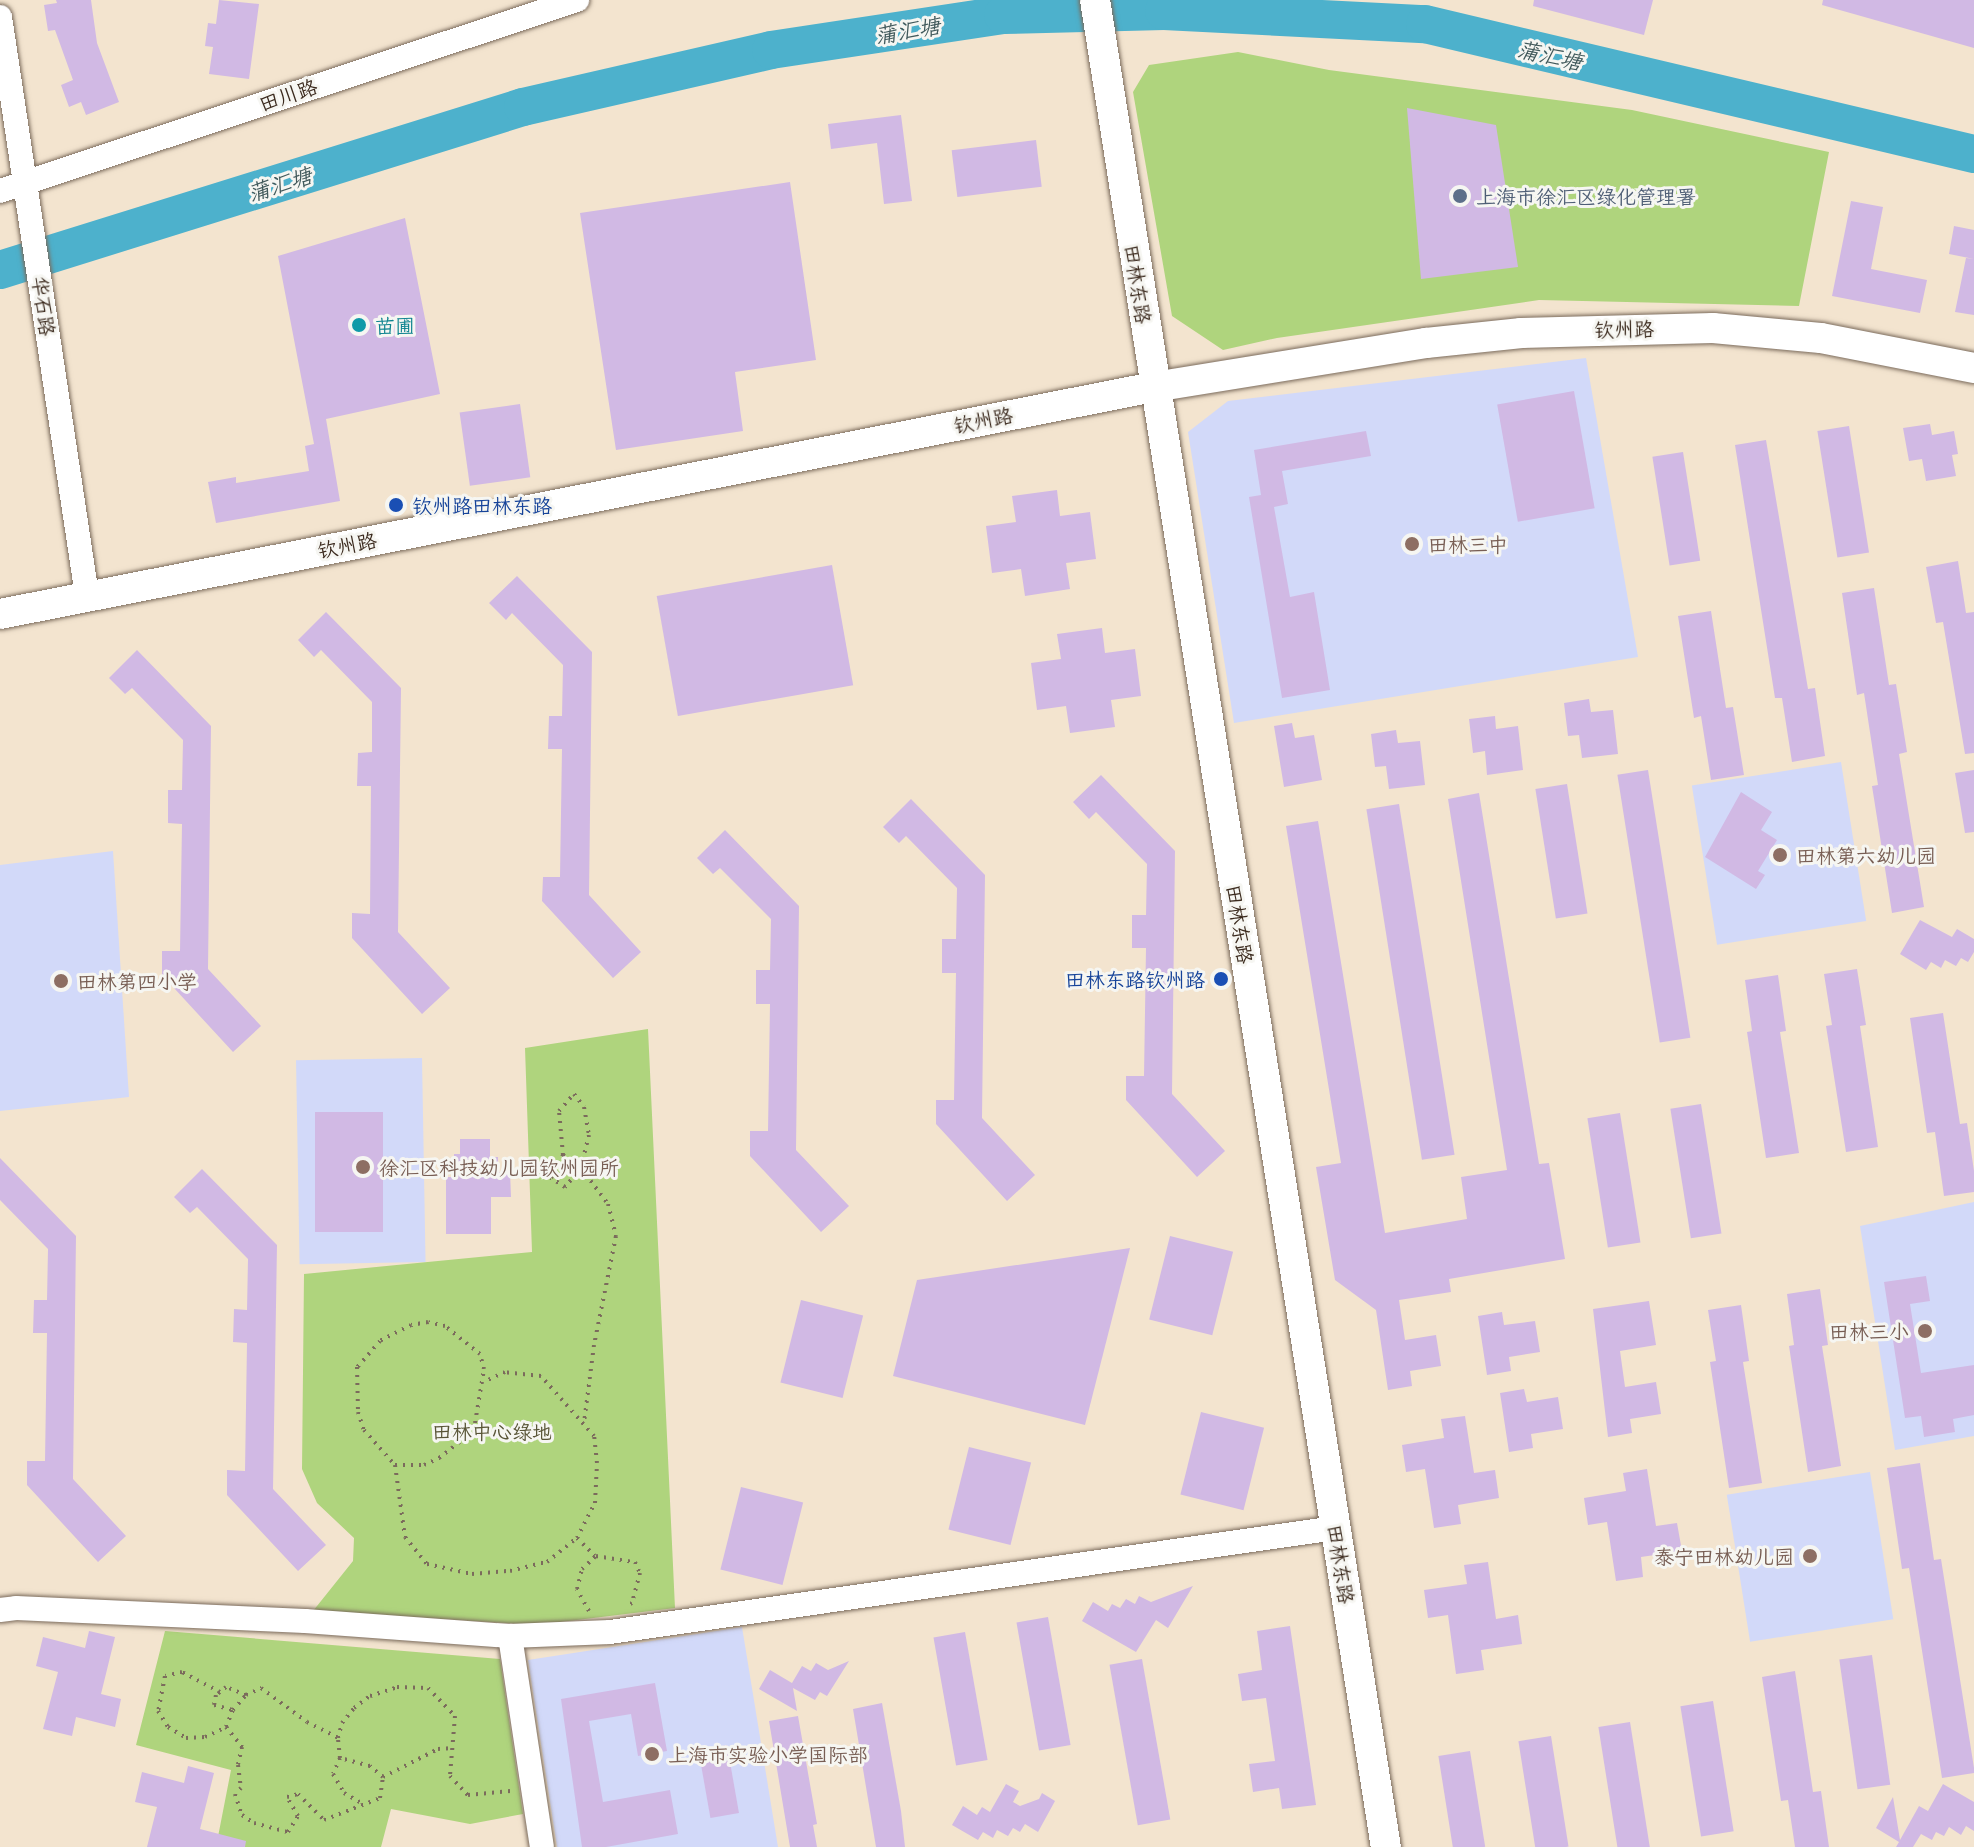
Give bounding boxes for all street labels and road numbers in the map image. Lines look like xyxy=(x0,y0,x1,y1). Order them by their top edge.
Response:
street label: 田川路 xyxy=(256,74,320,116)
street label: 田林东路 xyxy=(1120,243,1156,325)
street label: 华石路 xyxy=(28,275,60,337)
street label: 钦州路 xyxy=(1594,316,1654,342)
street label: 钦州路 xyxy=(951,402,1015,438)
street label: 钦州路 xyxy=(315,527,379,563)
street label: 田林东路 xyxy=(1222,883,1258,965)
street label: 田林东路 xyxy=(1323,1523,1359,1605)

